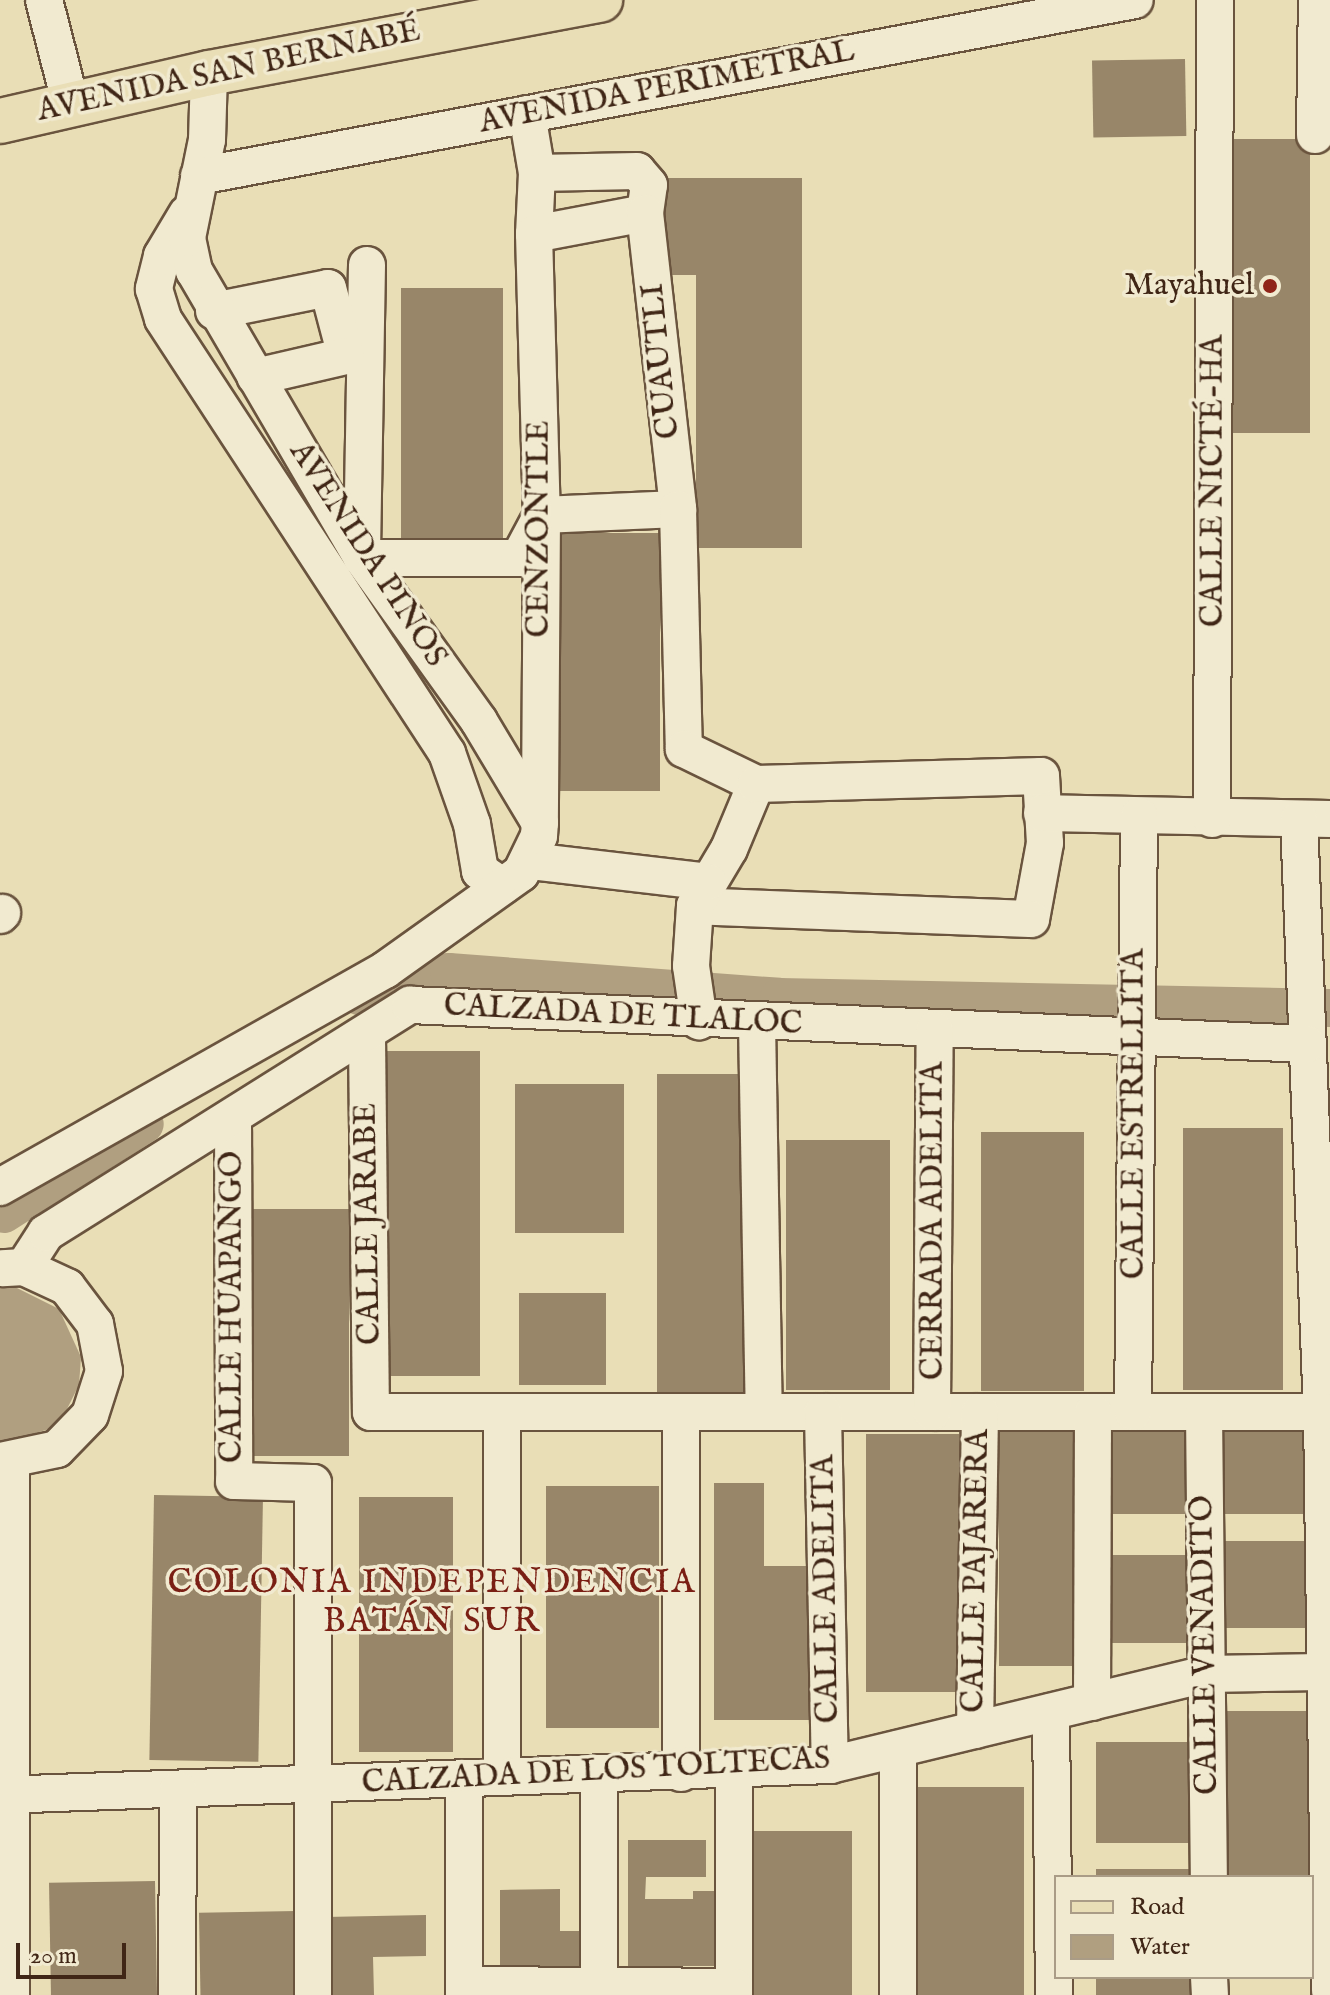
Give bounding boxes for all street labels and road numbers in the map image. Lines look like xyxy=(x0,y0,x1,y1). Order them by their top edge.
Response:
street label: AVENIDA SAN BERNABÉ xyxy=(34,13,424,131)
street label: AVENIDA PERIMETRAL xyxy=(476,33,858,143)
street label: CUAUTLI xyxy=(635,281,689,441)
street label: CALLE NICTÉ-HA xyxy=(1195,335,1233,627)
street label: CENZONTLE xyxy=(521,420,559,638)
street label: AVENIDA PINOS xyxy=(280,435,454,675)
street label: CALLE ESTRELLITA xyxy=(1116,949,1154,1279)
street label: CALZADA DE TLALOC xyxy=(443,987,803,1045)
street label: CERRADA ADELITA xyxy=(915,1062,953,1380)
street label: CALLE JARABE xyxy=(348,1103,390,1345)
street label: CALLE HUAPANGO xyxy=(214,1151,252,1463)
street label: CALLE PAJARERA xyxy=(955,1429,999,1713)
street label: CALLE ADELITA xyxy=(805,1454,849,1724)
street label: CALLE VENADITO xyxy=(1184,1495,1228,1795)
street label: CALZADA DE LOS TOLTECAS xyxy=(361,1741,831,1803)

